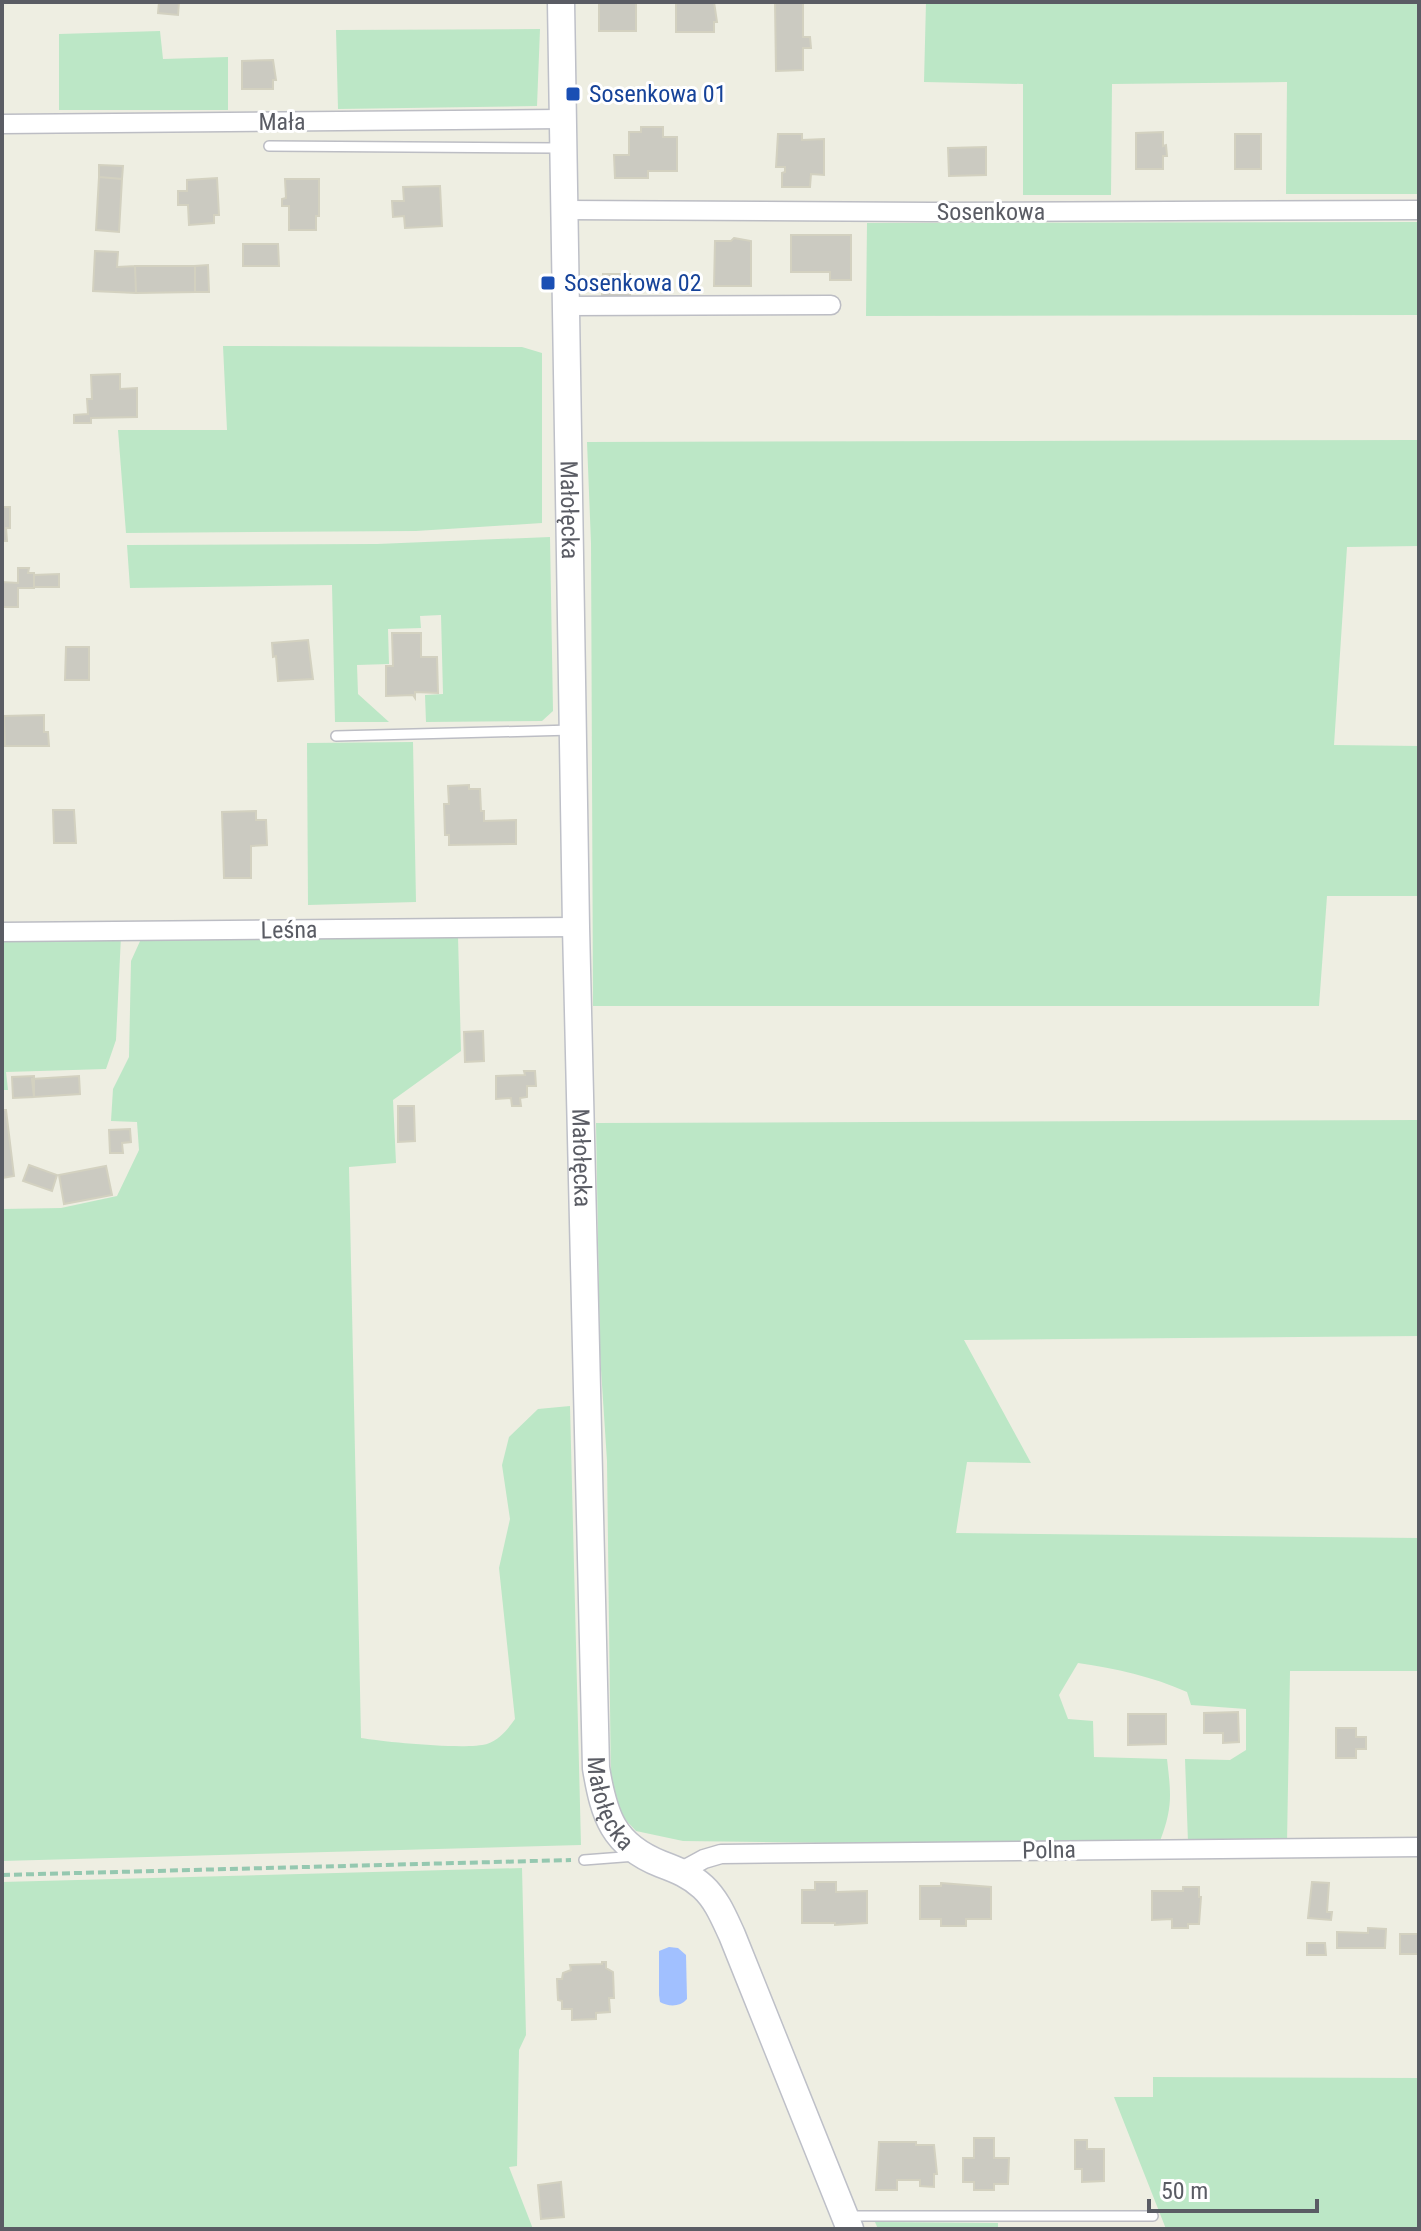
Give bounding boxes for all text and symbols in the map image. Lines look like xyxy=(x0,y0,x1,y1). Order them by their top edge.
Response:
place label: Sosenkowa 01 xyxy=(589,80,726,108)
marker: Sosenkowa 01 xyxy=(564,85,582,103)
street label: Mała xyxy=(258,108,306,136)
street label: Sosenkowa xyxy=(937,198,1045,226)
place label: Sosenkowa 02 xyxy=(564,269,701,297)
marker: Sosenkowa 02 xyxy=(539,274,557,292)
street label: Małołęcka xyxy=(554,461,584,559)
street label: Leśna xyxy=(260,916,318,944)
street label: Małołęcka xyxy=(566,1108,597,1207)
street label: Małołęcka xyxy=(582,1756,639,1856)
street label: Polna xyxy=(1022,1836,1076,1864)
scale bar xyxy=(1149,2163,1317,2213)
text: 50 m xyxy=(1161,2177,1208,2205)

